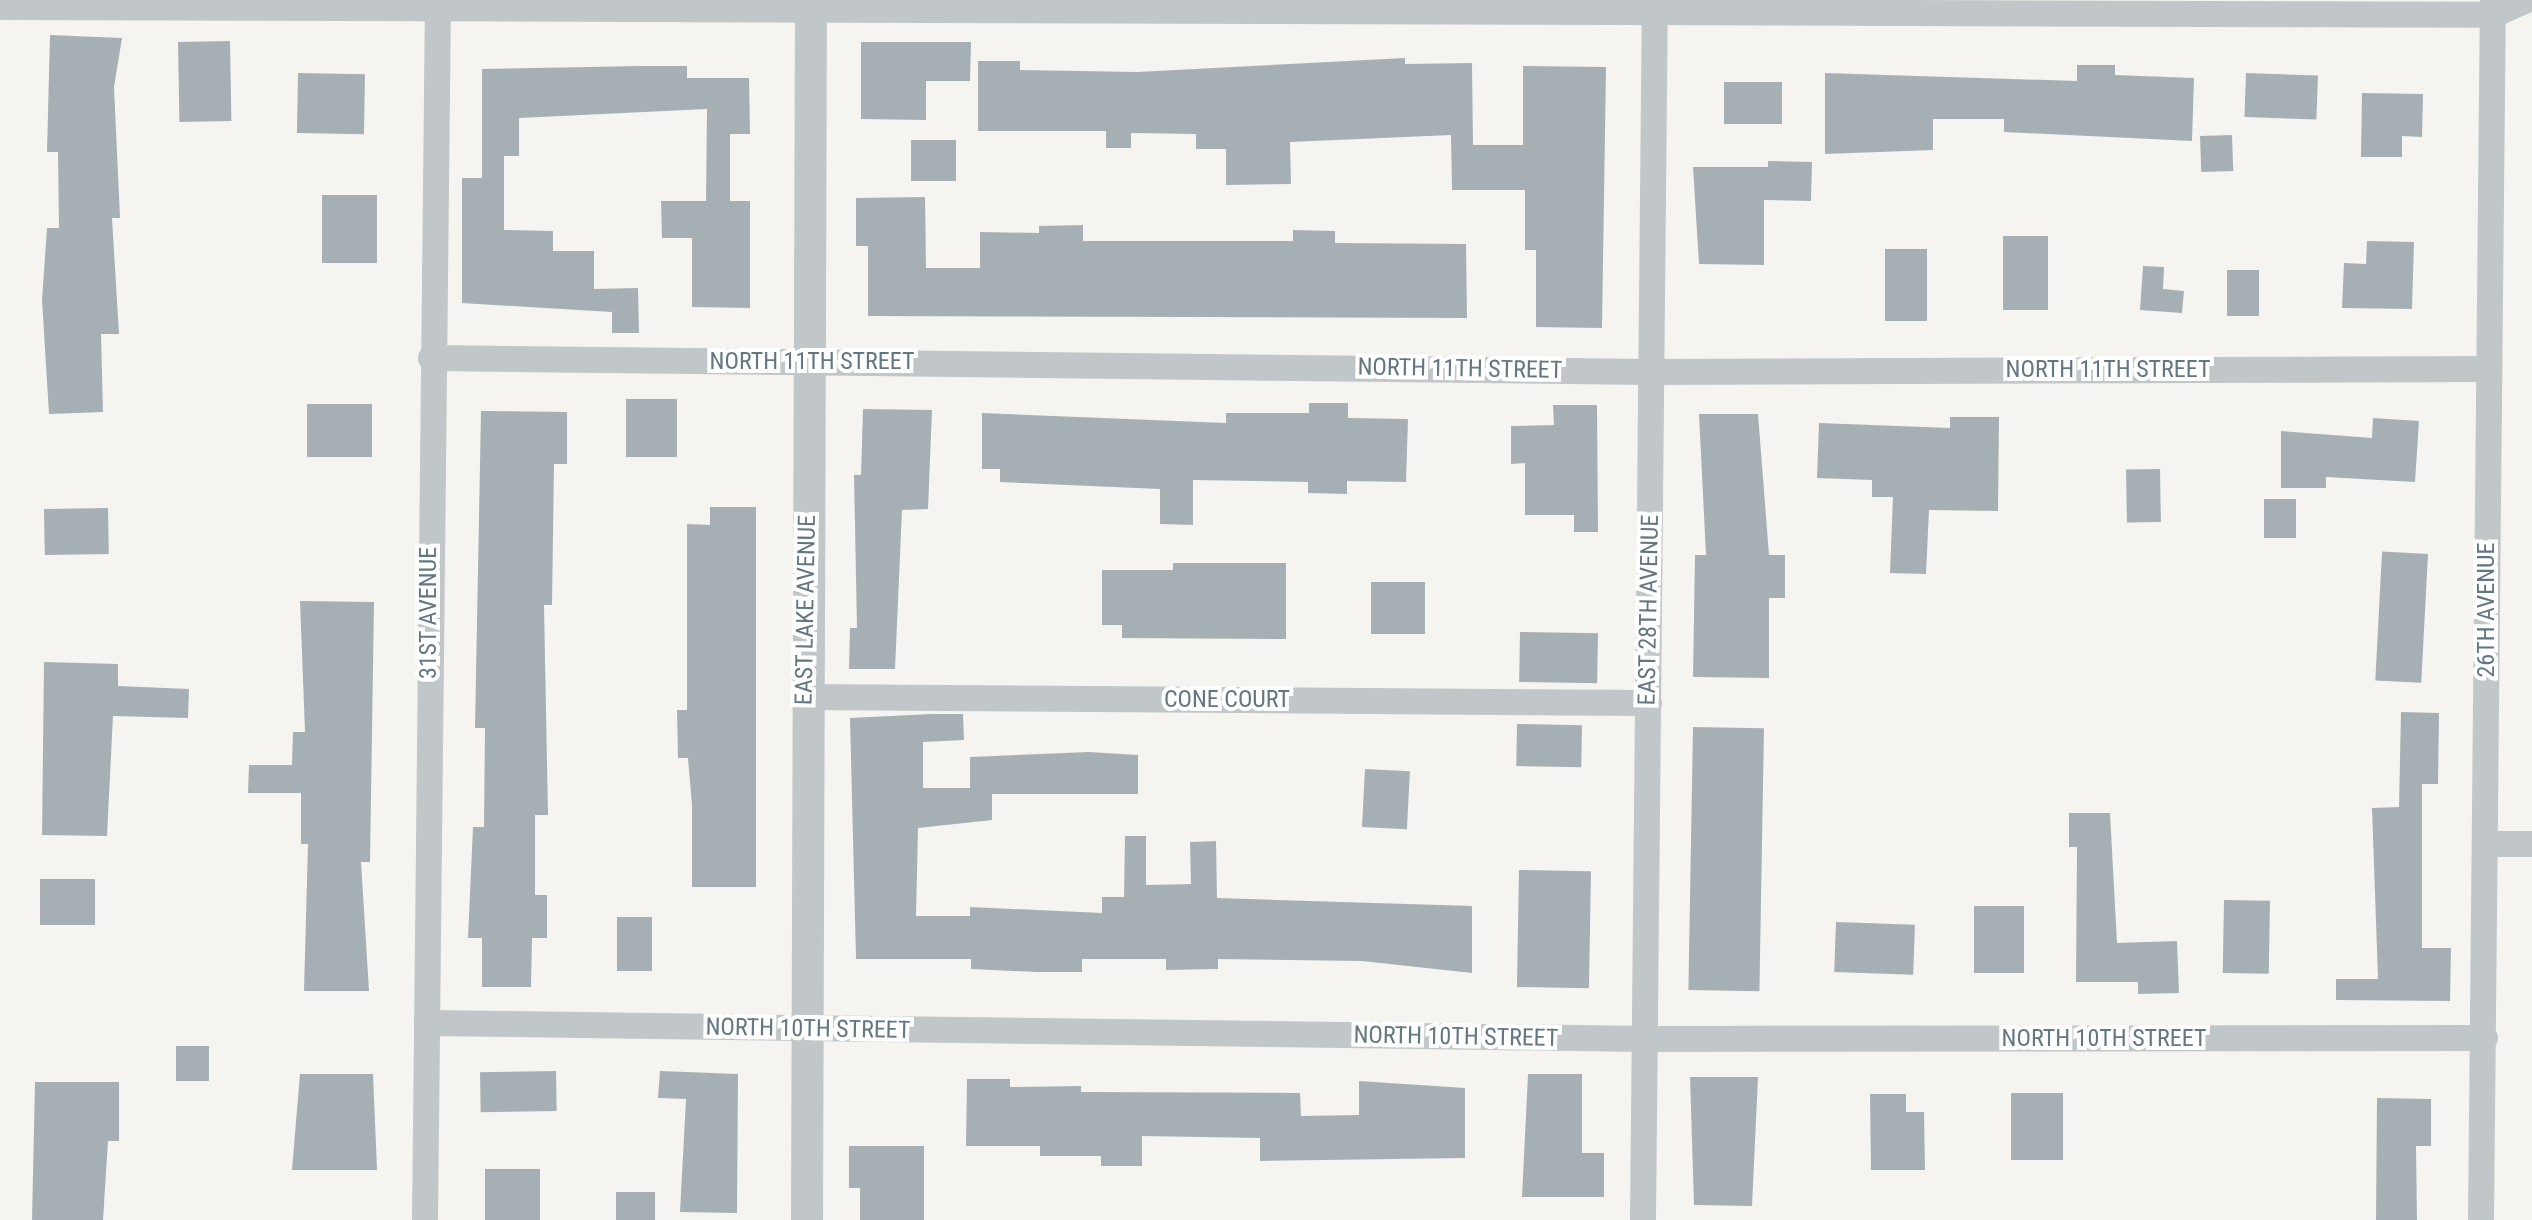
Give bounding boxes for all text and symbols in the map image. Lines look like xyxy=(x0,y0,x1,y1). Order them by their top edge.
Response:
street label: NORTH 11TH STREET xyxy=(710,348,914,376)
street label: NORTH 11TH STREET xyxy=(1357,353,1563,385)
street label: NORTH 11TH STREET xyxy=(2006,356,2210,384)
street label: EAST LAKE AVENUE xyxy=(790,514,822,706)
street label: EAST 28TH AVENUE xyxy=(1633,514,1665,706)
street label: 26TH AVENUE xyxy=(2473,542,2501,678)
street label: 31ST AVENUE xyxy=(415,547,443,679)
street label: CONE COURT xyxy=(1164,686,1290,714)
street label: NORTH 10TH STREET xyxy=(705,1013,911,1045)
street label: NORTH 10TH STREET xyxy=(1353,1021,1559,1053)
street label: NORTH 10TH STREET xyxy=(2002,1025,2206,1053)

